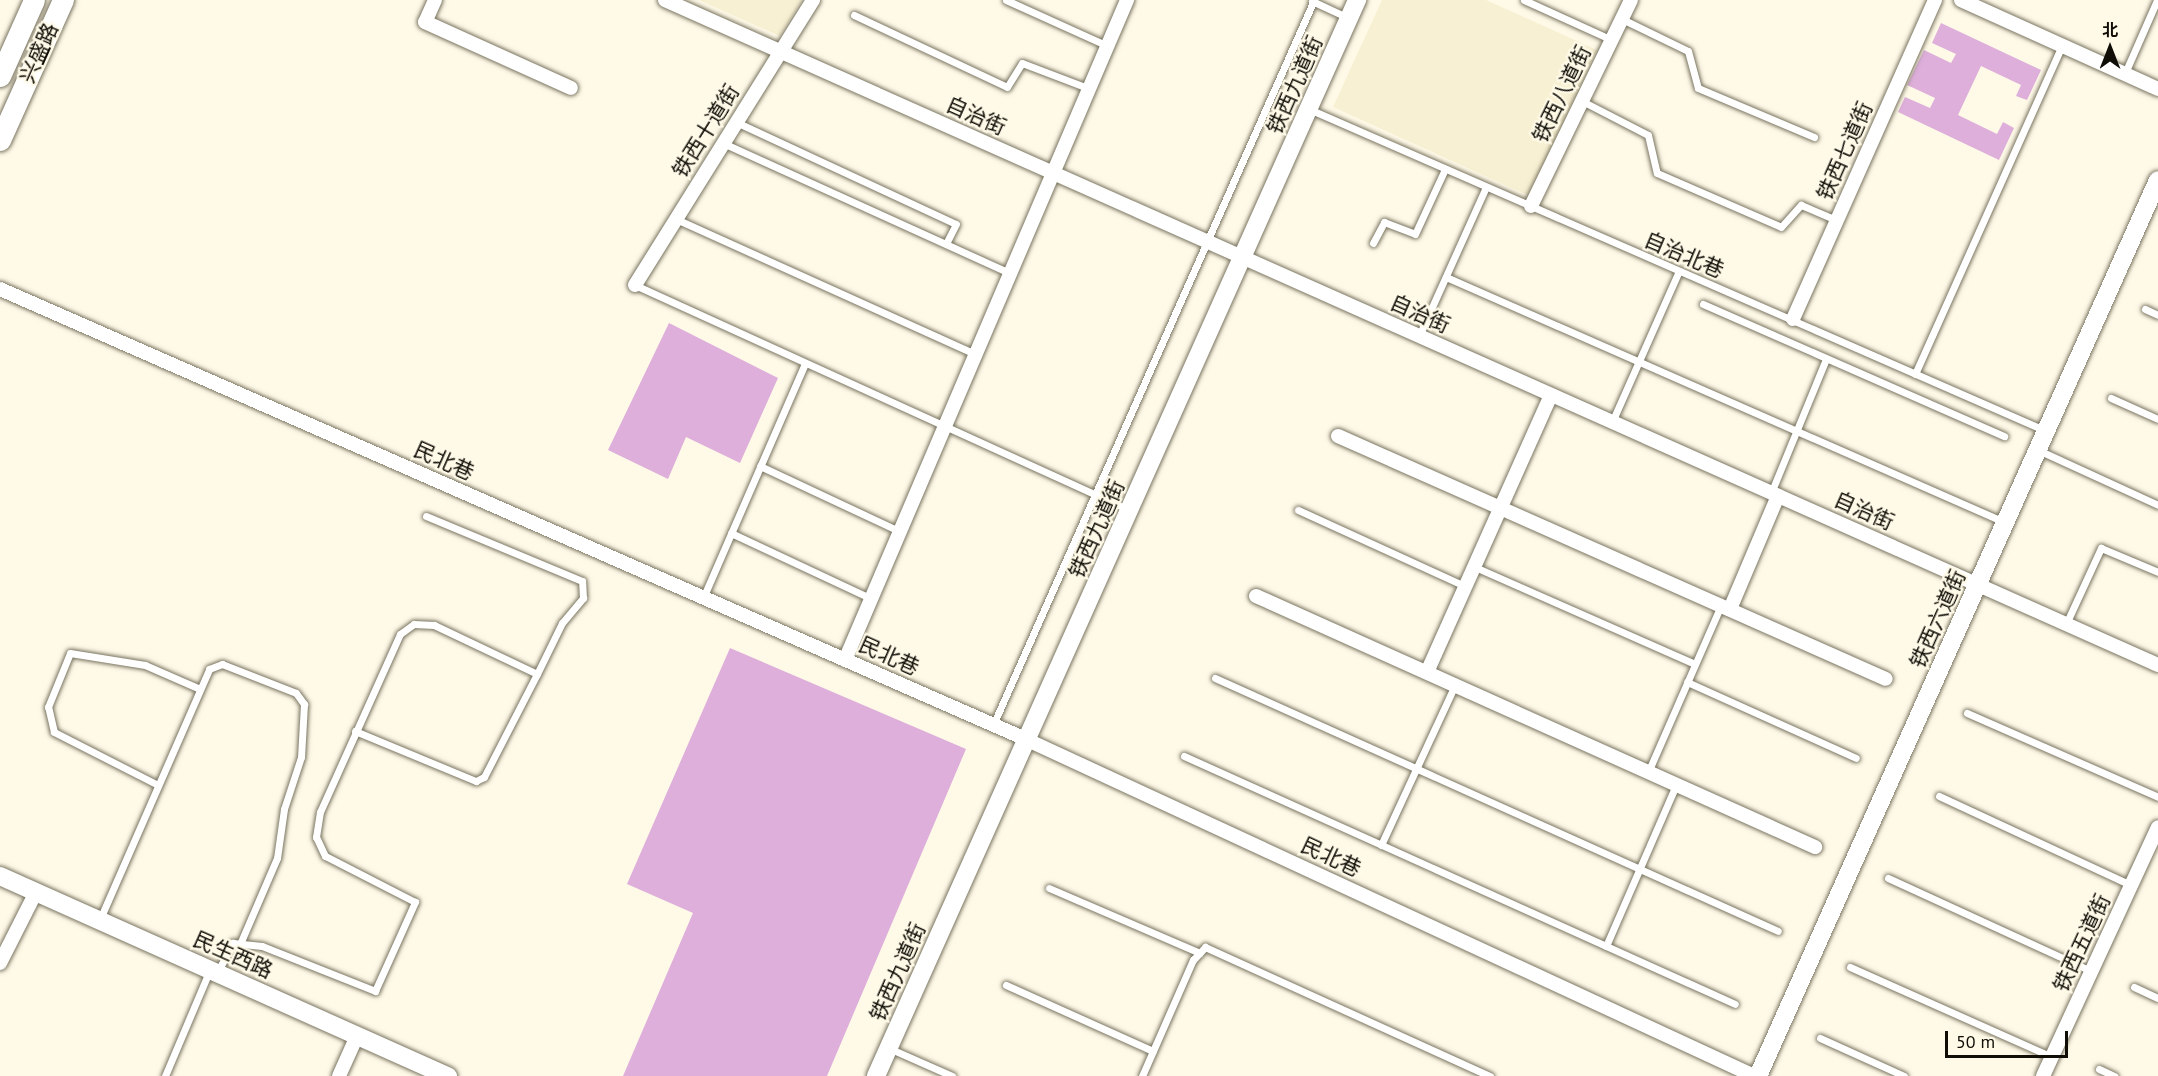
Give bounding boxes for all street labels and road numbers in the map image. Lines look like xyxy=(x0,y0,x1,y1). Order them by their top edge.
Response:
street label: 兴盛路 xyxy=(15,19,63,87)
street label: 铁西九道街 xyxy=(1262,32,1328,138)
street label: 铁西八道街 xyxy=(1528,41,1596,147)
street label: 铁西十道街 xyxy=(667,80,745,182)
street label: 自治街 xyxy=(942,92,1010,140)
street label: 铁西七道街 xyxy=(1812,98,1878,204)
street label: 自治北巷 xyxy=(1640,227,1728,283)
street label: 自治街 xyxy=(1386,290,1454,338)
street label: 民北巷 xyxy=(410,437,478,485)
street label: 铁西九道街 xyxy=(1064,476,1130,582)
street label: 自治街 xyxy=(1830,487,1898,535)
street label: 铁西六道街 xyxy=(1905,566,1971,672)
street label: 民北巷 xyxy=(855,632,923,680)
street label: 民北巷 xyxy=(1297,832,1365,882)
street label: 铁西五道街 xyxy=(2048,890,2116,996)
street label: 铁西九道街 xyxy=(865,919,931,1025)
street label: 民生西路 xyxy=(190,926,276,984)

